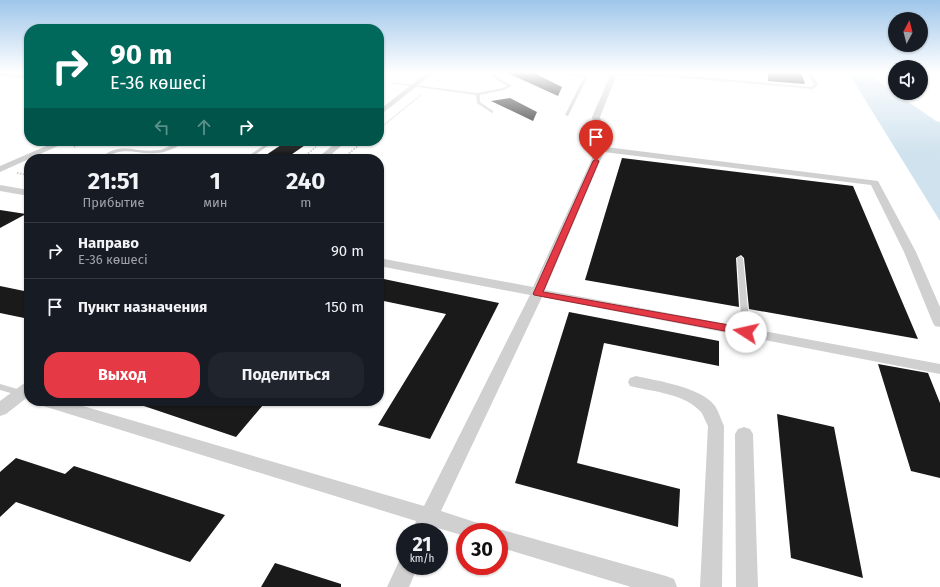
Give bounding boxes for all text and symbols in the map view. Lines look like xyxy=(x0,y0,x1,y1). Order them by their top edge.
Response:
north arrow xyxy=(888,12,928,52)
map controls xyxy=(888,12,928,100)
text: 90 m xyxy=(110,38,172,71)
icon: right xyxy=(44,40,96,92)
button: sound xyxy=(888,60,928,100)
text: Е-36 көшесі xyxy=(110,72,206,94)
icon: left xyxy=(151,116,173,138)
icon: ahead xyxy=(193,116,215,138)
icon: right xyxy=(235,116,257,138)
pin xyxy=(579,120,613,161)
icon: arrive xyxy=(585,126,607,148)
text: 21:51 xyxy=(88,167,139,195)
text: 1 xyxy=(210,167,221,195)
text: 240 xyxy=(286,167,325,195)
text: Прибытие xyxy=(83,195,145,210)
text: мин xyxy=(203,195,228,210)
text: m xyxy=(300,195,311,210)
text: Направо xyxy=(78,234,139,252)
icon: right xyxy=(44,240,66,262)
text: 90 m xyxy=(331,242,364,260)
text: Е-36 көшесі xyxy=(78,252,148,267)
icon: arrive xyxy=(44,296,66,318)
text: Пункт назначения xyxy=(78,298,207,316)
text: 150 m xyxy=(325,298,364,316)
position arrow xyxy=(725,311,767,353)
button: Выход xyxy=(44,352,200,398)
button: Поделиться xyxy=(208,352,364,398)
speed limit sign: 30 xyxy=(456,523,508,575)
text: 21 xyxy=(412,532,432,556)
text: km/h xyxy=(410,553,434,565)

